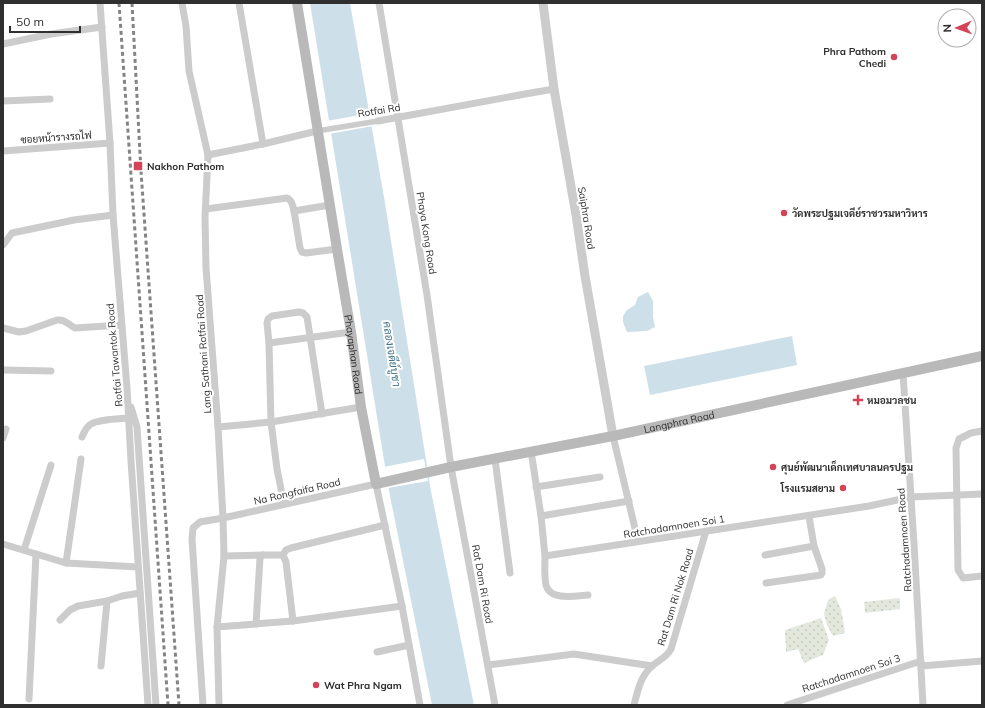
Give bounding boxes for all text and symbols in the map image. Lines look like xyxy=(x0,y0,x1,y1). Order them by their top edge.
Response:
scale bar xyxy=(10,8,80,34)
north arrow xyxy=(937,8,977,48)
text: 50 m xyxy=(16,14,44,29)
text: N xyxy=(940,24,954,33)
place label: Phra Pathom Chedi xyxy=(823,45,886,70)
marker: Phra Pathom Chedi xyxy=(889,52,899,62)
street label: Rotfai Rd xyxy=(357,101,401,120)
street label: ซอยหน้ารางรถไฟ xyxy=(20,129,92,146)
marker: Nakhon Pathom xyxy=(132,160,144,172)
place label: Nakhon Pathom xyxy=(147,160,224,173)
street label: Saiphra Road xyxy=(575,186,598,250)
street label: Phaya Kong Road xyxy=(414,191,439,275)
place label: วัดพระปฐมเจดีย์ราชวรมหาวิหาร xyxy=(792,206,928,221)
marker: วัดพระปฐมเจดีย์ราชวรมหาวิหาร xyxy=(779,208,789,218)
street label: Lang Sathani Rotfai Road xyxy=(193,294,214,414)
street label: Rotfai Tawantok Road xyxy=(104,303,125,407)
street label: Phayaphan Road xyxy=(341,314,365,395)
water label: คลองเจดีย์บูชา xyxy=(379,320,405,388)
marker: หมอมวลชน xyxy=(852,394,864,406)
place label: หมอมวลชน xyxy=(867,394,917,407)
street label: Langphra Road xyxy=(643,408,716,436)
place label: ศุนย์พัฒนาเด็กเทศบาลนครปฐม xyxy=(781,460,913,475)
marker: ศุนย์พัฒนาเด็กเทศบาลนครปฐม xyxy=(768,462,778,472)
street label: Na Rongfaifa Road xyxy=(252,475,342,508)
place label: โรงแรมสยาม xyxy=(779,482,835,495)
marker: โรงแรมสยาม xyxy=(838,483,848,493)
street label: Ratchadamnoen Road xyxy=(894,488,915,592)
street label: Ratchadamnoen Soi 1 xyxy=(623,512,726,541)
street label: Rat Dam Ri Road xyxy=(469,543,496,625)
street label: Rat Dam Ri Nok Road xyxy=(654,547,696,647)
street label: Ratchadamnoen Soi 3 xyxy=(800,651,902,695)
place label: Wat Phra Ngam xyxy=(324,679,402,692)
marker: Wat Phra Ngam xyxy=(311,680,321,690)

